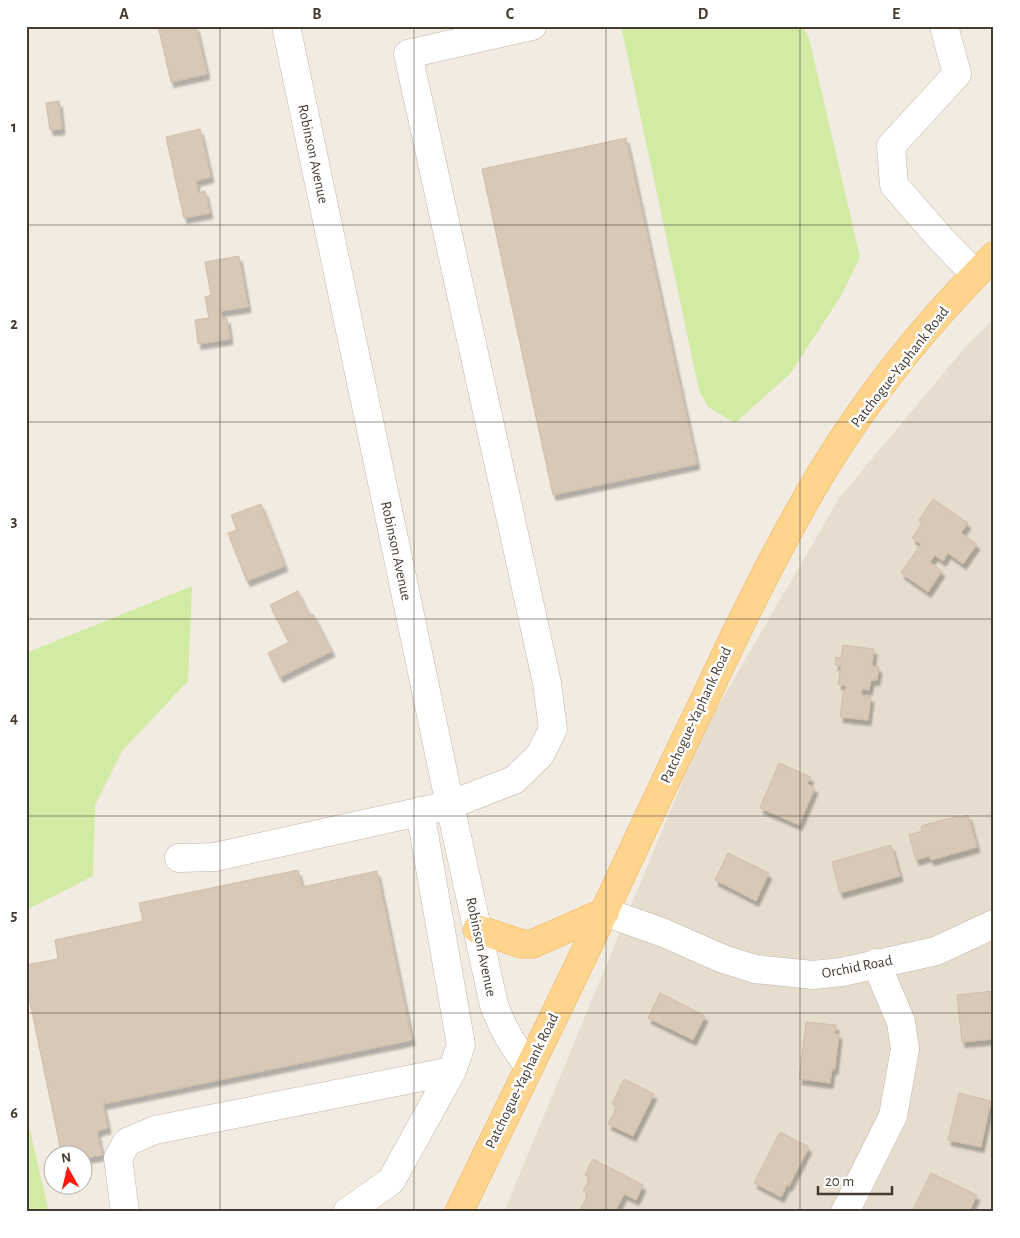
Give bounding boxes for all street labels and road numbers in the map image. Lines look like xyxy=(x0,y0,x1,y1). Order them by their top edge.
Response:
street label: Robinson Avenue xyxy=(295,103,331,205)
street label: Patchogue-Yaphank Road xyxy=(848,304,952,430)
street label: Robinson Avenue xyxy=(378,500,414,602)
street label: Patchogue-Yaphank Road xyxy=(658,644,734,785)
street label: Robinson Avenue xyxy=(463,896,499,998)
street label: Orchid Road xyxy=(820,953,894,981)
street label: Patchogue-Yaphank Road xyxy=(483,1011,561,1151)

